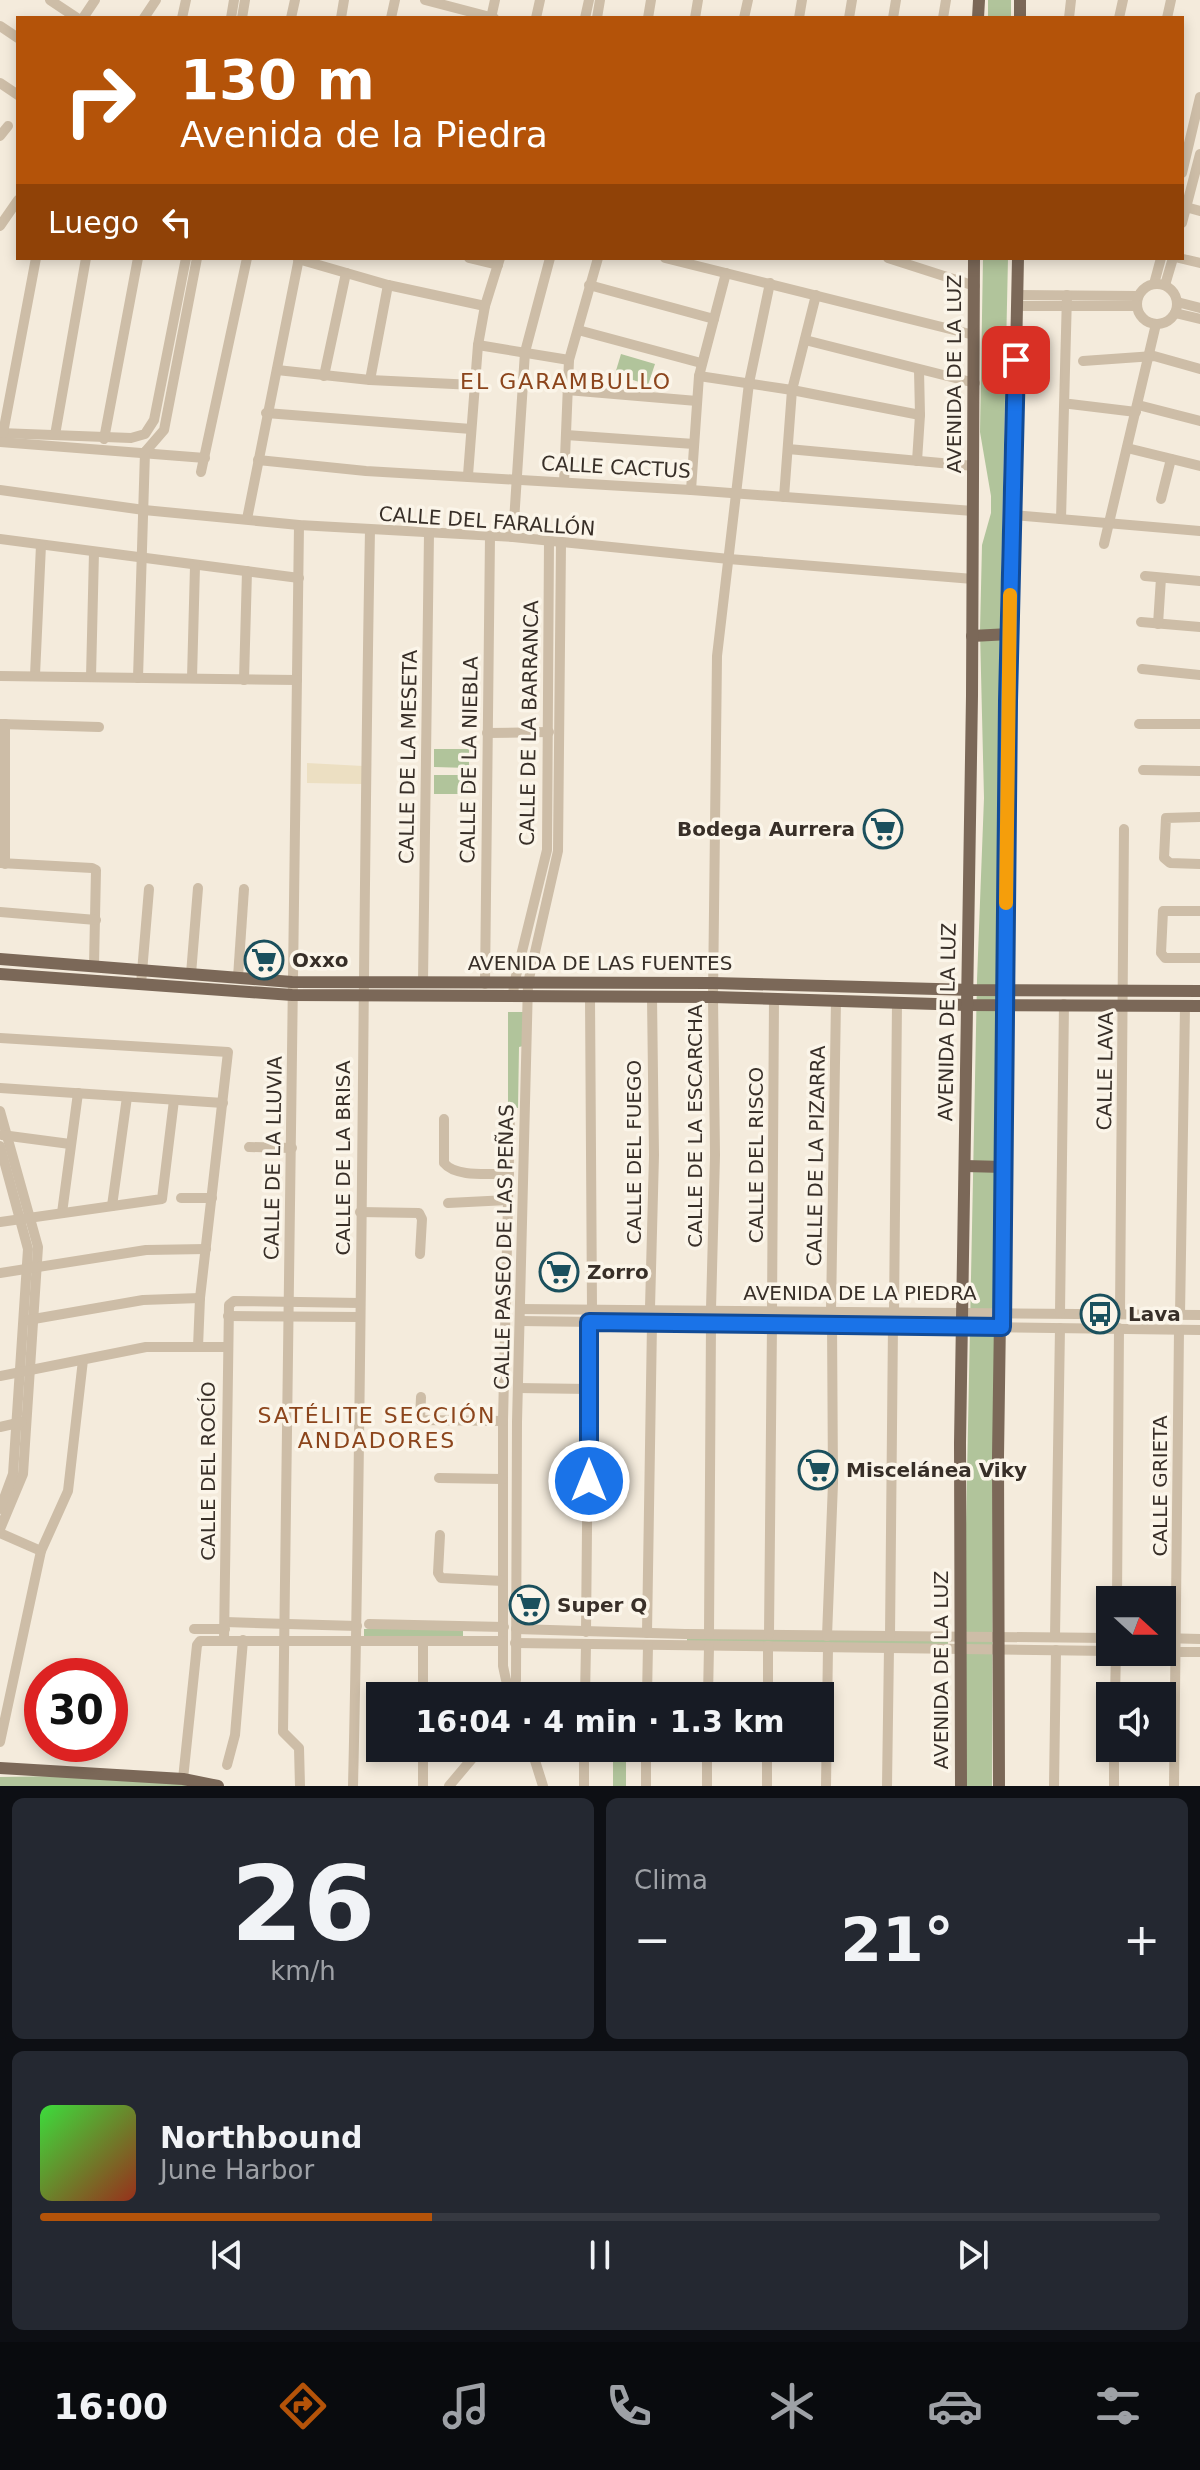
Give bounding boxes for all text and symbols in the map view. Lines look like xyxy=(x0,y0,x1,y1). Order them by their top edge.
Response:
text: 130 m xyxy=(180,47,375,112)
icon: right xyxy=(48,48,152,152)
text: Avenida de la Piedra xyxy=(180,114,548,155)
icon: left xyxy=(155,200,199,244)
text: Luego xyxy=(48,205,139,240)
street label: AVENIDA DE LA LUZ xyxy=(942,275,966,473)
pin xyxy=(982,326,1050,394)
icon: arrive xyxy=(994,338,1038,382)
district label: EL GARAMBULLO xyxy=(460,369,672,394)
street label: CALLE CACTUS xyxy=(541,451,691,483)
street label: CALLE DEL FARALLÓN xyxy=(378,501,596,541)
street label: CALLE DE LA BARRANCA xyxy=(515,600,543,846)
street label: CALLE DE LA MESETA xyxy=(394,649,422,864)
street label: CALLE DE LA NIEBLA xyxy=(455,656,483,864)
supermarket icon: Bodega Aurrera xyxy=(862,808,904,850)
place label: Bodega Aurrera xyxy=(677,817,855,841)
street label: AVENIDA DE LA LUZ xyxy=(933,922,961,1122)
supermarket icon: Oxxo xyxy=(243,939,285,981)
place label: Oxxo xyxy=(292,948,349,972)
street label: AVENIDA DE LAS FUENTES xyxy=(468,951,732,975)
street label: CALLE DE LA ESCARCHA xyxy=(683,1004,707,1248)
street label: CALLE LAVA xyxy=(1092,1011,1118,1131)
street label: CALLE DE LA PIZARRA xyxy=(802,1045,830,1267)
street label: CALLE DE LA LLUVIA xyxy=(259,1055,287,1260)
street label: CALLE DE LA BRISA xyxy=(331,1060,355,1256)
street label: CALLE DEL FUEGO xyxy=(622,1060,646,1244)
street label: CALLE DEL RISCO xyxy=(744,1067,768,1243)
street label: CALLE PASEO DE LAS PEÑAS xyxy=(490,1104,518,1390)
supermarket icon: Zorro xyxy=(538,1251,580,1293)
place label: Zorro xyxy=(587,1260,649,1284)
street label: AVENIDA DE LA PIEDRA xyxy=(743,1281,977,1305)
bus stop icon: Lava xyxy=(1079,1293,1121,1335)
place label: Lava xyxy=(1128,1302,1181,1326)
street label: CALLE DEL ROCÍO xyxy=(196,1381,220,1561)
district label: SATÉLITE SECCIÓN ANDADORES xyxy=(258,1403,496,1453)
street label: CALLE GRIETA xyxy=(1148,1415,1172,1557)
position arrow xyxy=(547,1439,631,1523)
supermarket icon: Miscelánea Viky xyxy=(797,1449,839,1491)
place label: Miscelánea Viky xyxy=(846,1458,1027,1482)
street label: AVENIDA DE LA LUZ xyxy=(929,1571,953,1769)
supermarket icon: Super Q xyxy=(508,1584,550,1626)
north arrow xyxy=(1096,1586,1176,1666)
map controls xyxy=(1096,1586,1176,1762)
place label: Super Q xyxy=(557,1593,647,1617)
speed limit sign: 30 xyxy=(24,1658,128,1762)
button: sound xyxy=(1096,1682,1176,1762)
text: 16:04 · 4 min · 1.3 km xyxy=(415,1704,785,1739)
text: 26 xyxy=(231,1843,375,1965)
text: Clima xyxy=(634,1865,708,1895)
text: 21° xyxy=(840,1905,954,1975)
text: − xyxy=(634,1914,671,1965)
text: + xyxy=(1123,1914,1160,1965)
text: km/h xyxy=(270,1956,336,1986)
text: Northbound xyxy=(160,2120,363,2155)
text: June Harbor xyxy=(160,2155,314,2185)
icon: previous xyxy=(205,2233,249,2277)
icon: pause xyxy=(578,2233,622,2277)
icon: next xyxy=(951,2233,995,2277)
icon: directions xyxy=(275,2378,331,2434)
icon: music xyxy=(438,2378,494,2434)
icon: phone xyxy=(601,2378,657,2434)
icon: climate xyxy=(764,2378,820,2434)
icon: car xyxy=(927,2378,983,2434)
icon: filters xyxy=(1090,2378,1146,2434)
text: 16:00 xyxy=(54,2386,168,2427)

